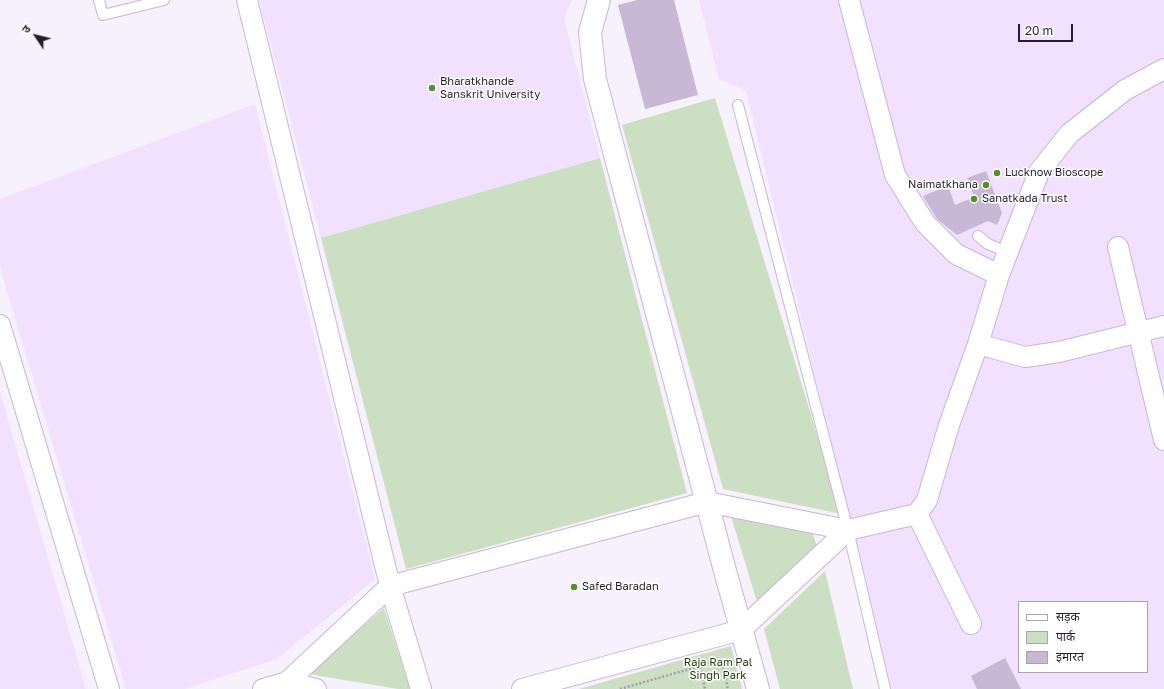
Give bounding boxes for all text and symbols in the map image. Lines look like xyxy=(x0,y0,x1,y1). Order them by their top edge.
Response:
north arrow xyxy=(16,16,56,56)
scale bar xyxy=(1020,16,1075,42)
text: उ xyxy=(19,22,33,35)
text: 20 m xyxy=(1025,23,1053,38)
place label: Bharatkhande Sanskrit University xyxy=(440,75,540,101)
marker: Bharatkhande Sanskrit University xyxy=(427,83,437,93)
place label: Lucknow Bioscope xyxy=(1005,166,1103,180)
marker: Lucknow Bioscope xyxy=(992,168,1002,178)
place label: Naimatkhana xyxy=(908,178,978,192)
marker: Naimatkhana xyxy=(981,180,991,190)
place label: Sanatkada Trust xyxy=(982,192,1068,206)
marker: Sanatkada Trust xyxy=(969,194,979,204)
place label: Safed Baradan xyxy=(582,580,659,594)
marker: Safed Baradan xyxy=(569,582,579,592)
legend xyxy=(1018,601,1148,673)
text: सड़क xyxy=(1056,609,1080,624)
text: पार्क xyxy=(1056,629,1075,644)
text: इमारत xyxy=(1056,649,1084,664)
park label: Raja Ram Pal Singh Park xyxy=(684,656,752,682)

